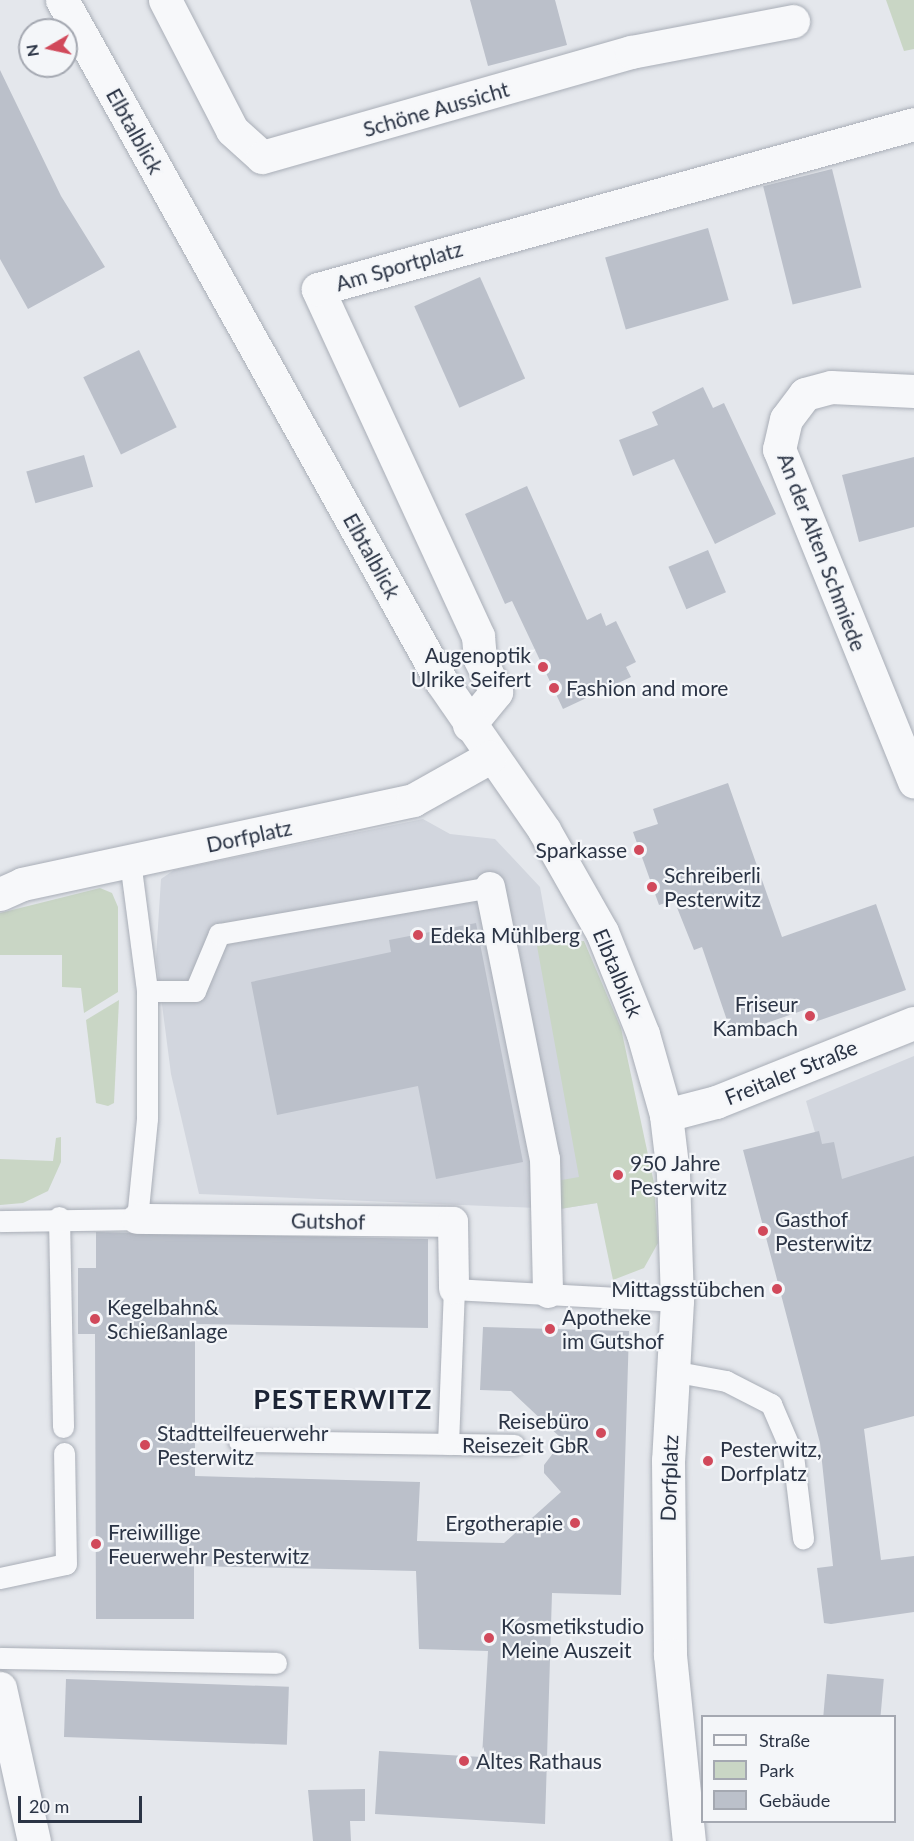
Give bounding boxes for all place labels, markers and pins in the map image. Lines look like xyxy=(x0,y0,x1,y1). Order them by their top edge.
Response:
place label: Augenoptik Ulrike Seifert xyxy=(411,642,531,692)
marker: Augenoptik Ulrike Seifert xyxy=(536,660,550,674)
place label: Fashion and more xyxy=(566,675,728,701)
marker: Fashion and more xyxy=(547,681,561,695)
place label: Sparkasse xyxy=(536,837,627,863)
marker: Sparkasse xyxy=(632,843,646,857)
place label: Schreiberli Pesterwitz xyxy=(664,862,761,912)
marker: Schreiberli Pesterwitz xyxy=(645,880,659,894)
place label: Edeka Mühlberg xyxy=(430,922,580,948)
marker: Edeka Mühlberg xyxy=(411,928,425,942)
place label: Friseur Kambach xyxy=(712,991,798,1041)
marker: Friseur Kambach xyxy=(803,1009,817,1023)
place label: 950 Jahre Pesterwitz xyxy=(630,1150,727,1200)
marker: 950 Jahre Pesterwitz xyxy=(611,1168,625,1182)
place label: Gasthof Pesterwitz xyxy=(775,1206,872,1256)
marker: Gasthof Pesterwitz xyxy=(756,1224,770,1238)
place label: Mittagsstübchen xyxy=(611,1276,765,1302)
marker: Mittagsstübchen xyxy=(770,1282,784,1296)
place label: Kegelbahn& Schießanlage xyxy=(107,1294,228,1344)
place label: Apotheke im Gutshof xyxy=(562,1304,664,1354)
marker: Kegelbahn& Schießanlage xyxy=(88,1312,102,1326)
marker: Apotheke im Gutshof xyxy=(543,1322,557,1336)
place label: Reisebüro Reisezeit GbR xyxy=(462,1408,589,1458)
place label: Stadtteilfeuerwehr Pesterwitz xyxy=(157,1420,328,1470)
marker: Reisebüro Reisezeit GbR xyxy=(594,1426,608,1440)
place label: Pesterwitz, Dorfplatz xyxy=(720,1436,822,1486)
marker: Stadtteilfeuerwehr Pesterwitz xyxy=(138,1438,152,1452)
marker: Pesterwitz, Dorfplatz xyxy=(701,1454,715,1468)
place label: Ergotherapie xyxy=(445,1510,563,1536)
marker: Ergotherapie xyxy=(568,1516,582,1530)
place label: Freiwillige Feuerwehr Pesterwitz xyxy=(108,1519,310,1569)
marker: Freiwillige Feuerwehr Pesterwitz xyxy=(89,1537,103,1551)
place label: Kosmetikstudio Meine Auszeit xyxy=(501,1613,644,1663)
marker: Kosmetikstudio Meine Auszeit xyxy=(482,1631,496,1645)
place label: Altes Rathaus xyxy=(476,1748,602,1774)
marker: Altes Rathaus xyxy=(457,1754,471,1768)

